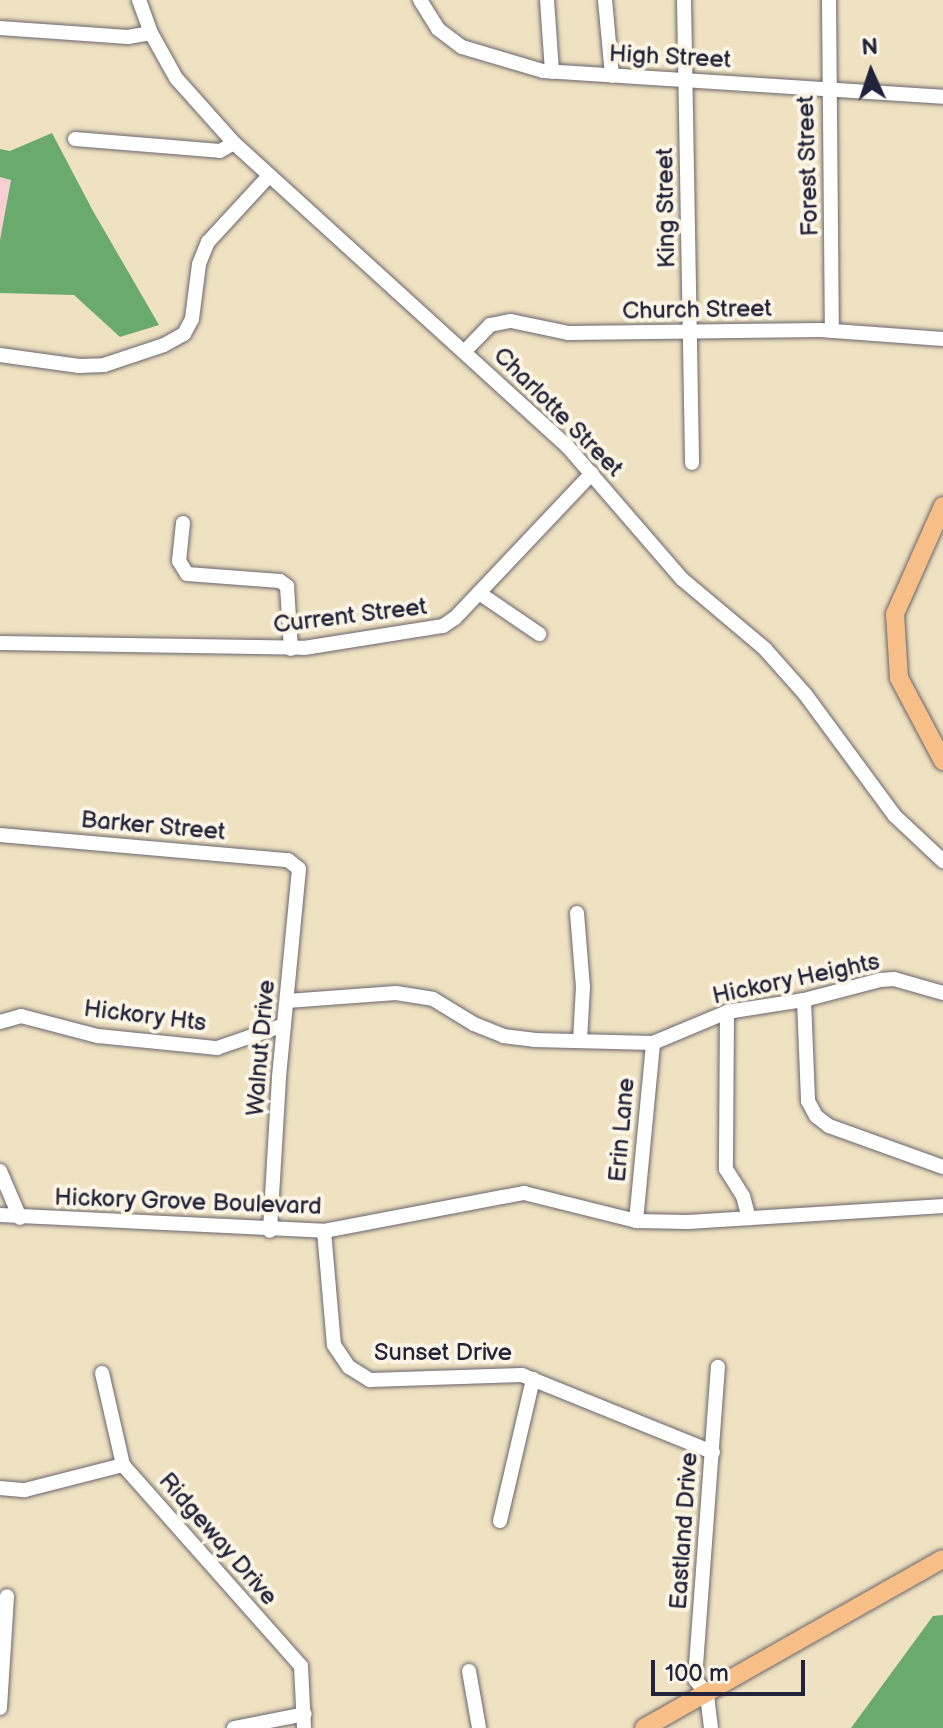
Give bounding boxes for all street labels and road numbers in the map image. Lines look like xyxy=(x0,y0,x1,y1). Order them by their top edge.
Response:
street label: High Street xyxy=(608,39,732,75)
street label: Forest Street xyxy=(791,95,825,237)
street label: King Street xyxy=(651,147,681,269)
street label: Church Street xyxy=(622,294,772,326)
street label: Charlotte Street xyxy=(487,341,629,483)
street label: Current Street xyxy=(271,592,429,640)
street label: Barker Street xyxy=(79,805,227,847)
street label: Hickory Heights xyxy=(709,947,883,1011)
street label: Walnut Drive xyxy=(241,979,281,1117)
street label: Hickory Hts xyxy=(81,994,209,1038)
street label: Erin Lane xyxy=(603,1077,641,1183)
street label: Hickory Grove Boulevard xyxy=(53,1183,323,1221)
street label: Sunset Drive xyxy=(374,1339,512,1367)
street label: Eastland Drive xyxy=(664,1451,704,1611)
street label: Ridgeway Drive xyxy=(152,1466,284,1612)

